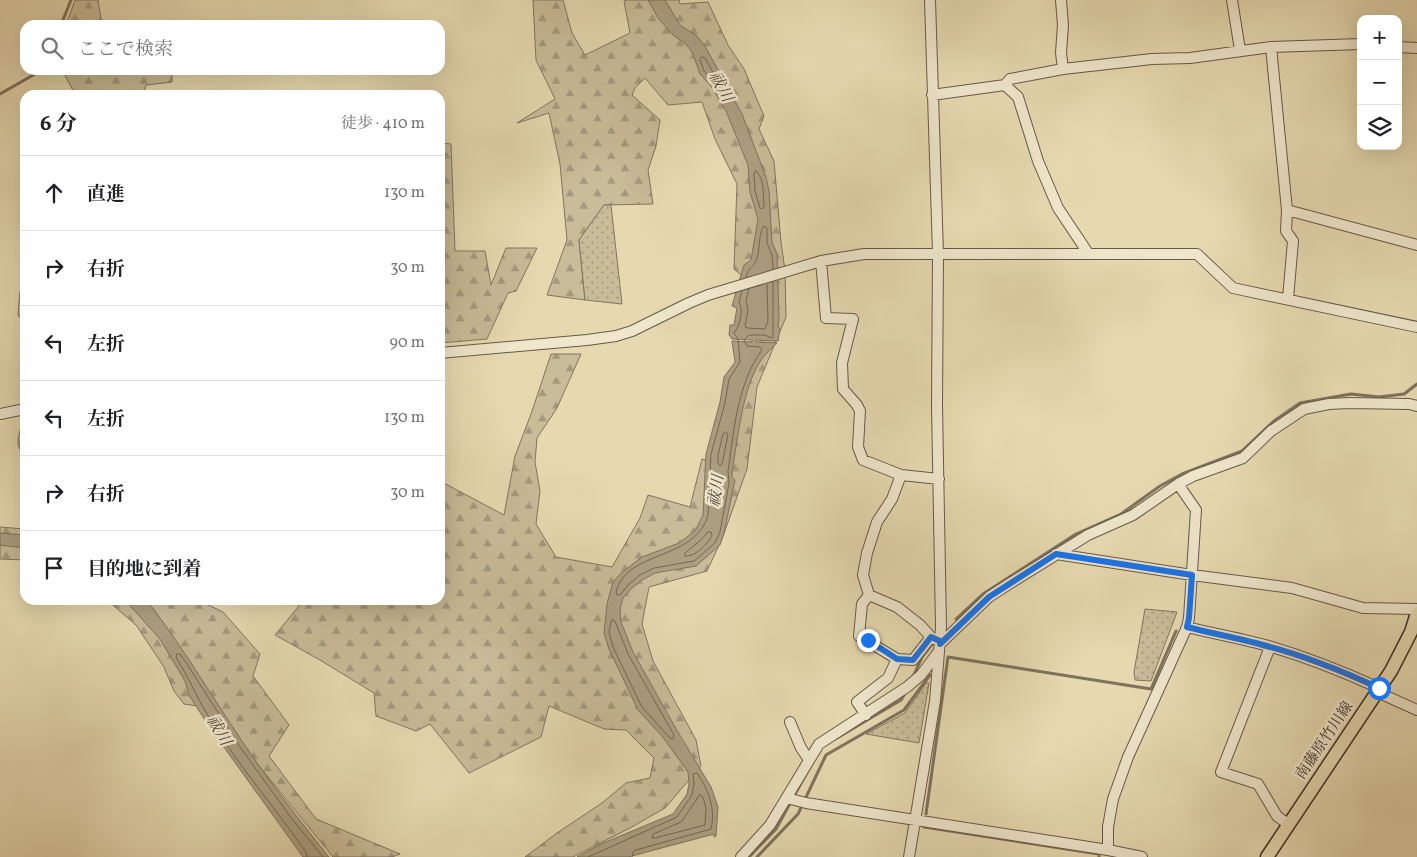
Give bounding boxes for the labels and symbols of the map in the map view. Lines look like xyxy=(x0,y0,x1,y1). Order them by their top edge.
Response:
water label: 祓川 xyxy=(703,68,738,108)
water label: 祓川 xyxy=(704,472,730,508)
route end xyxy=(857,629,880,652)
route start xyxy=(1368,677,1391,700)
street label: 南藤原竹川線 xyxy=(1291,698,1359,784)
water label: 祓川 xyxy=(200,712,237,752)

